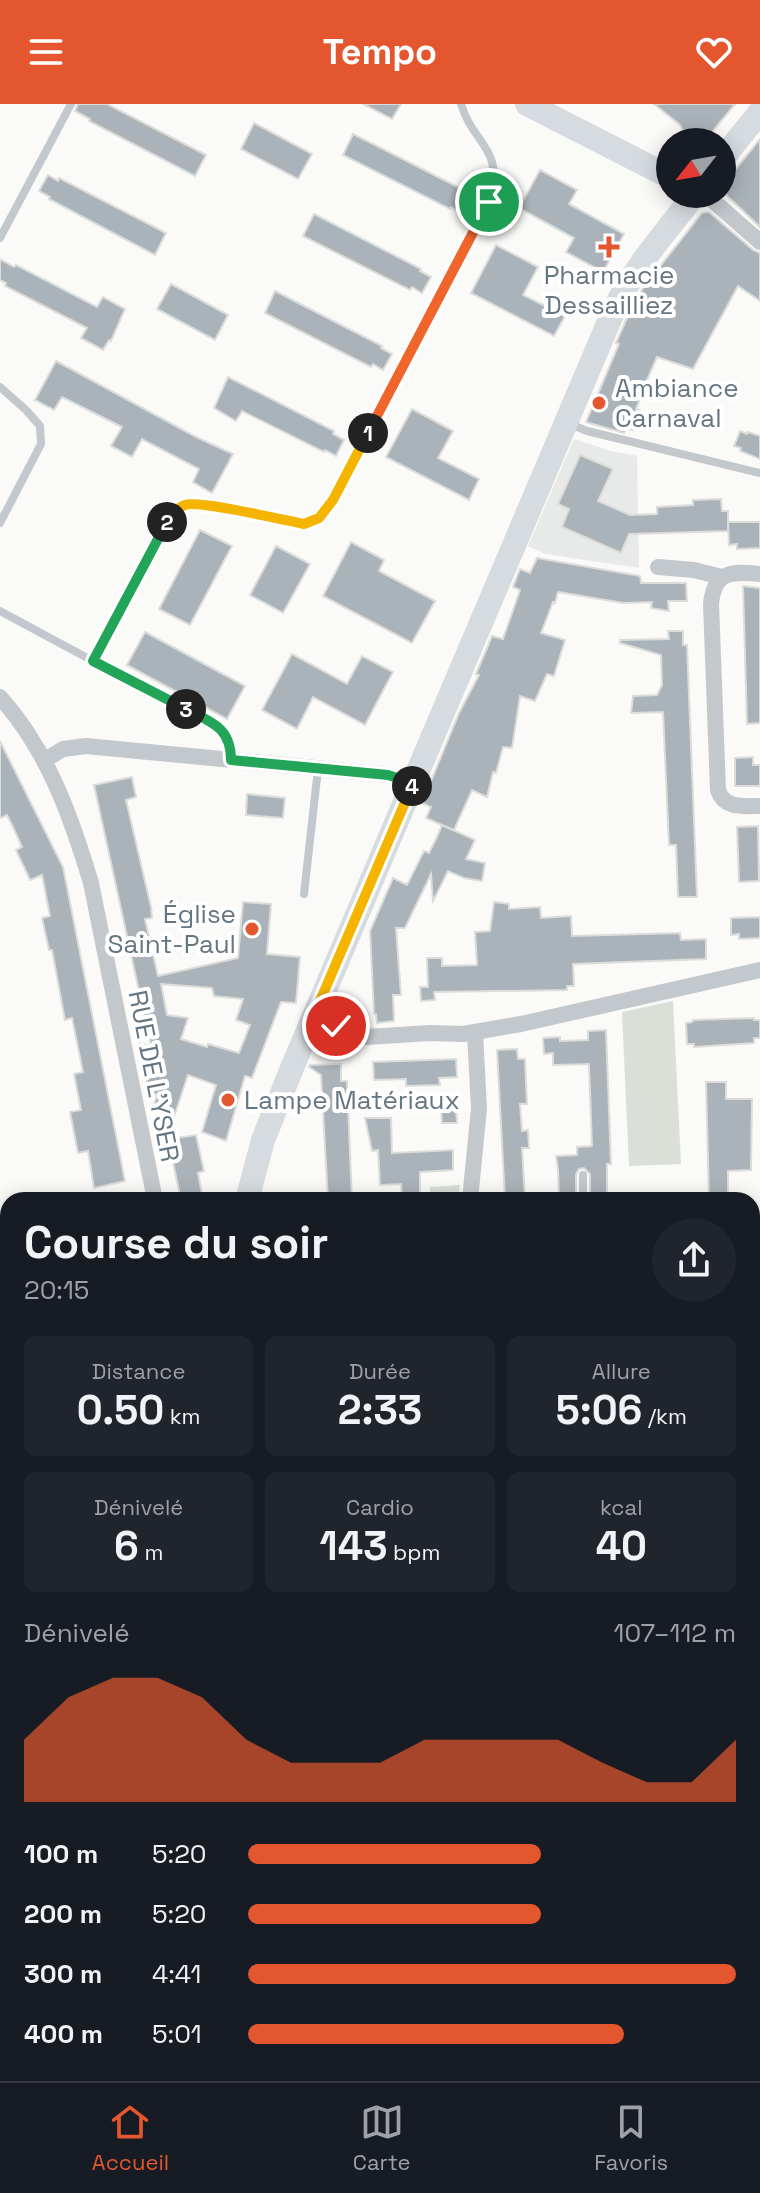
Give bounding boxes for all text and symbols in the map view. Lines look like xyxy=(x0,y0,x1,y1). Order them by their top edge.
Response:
text: Tempo xyxy=(323,29,437,75)
icon: menu xyxy=(24,30,68,74)
icon: heart xyxy=(692,30,736,74)
north arrow xyxy=(656,128,736,208)
map controls xyxy=(656,128,736,208)
pin xyxy=(455,168,523,236)
icon: arrive xyxy=(467,180,511,224)
marker: Pharmacie Dessailliez xyxy=(600,238,618,256)
place label: Pharmacie Dessailliez xyxy=(544,258,674,322)
place label: Ambiance Carnaval xyxy=(615,371,739,435)
marker: Ambiance Carnaval xyxy=(590,394,608,412)
pin: 1 xyxy=(348,413,388,453)
text: 1 xyxy=(363,419,373,447)
pin: 2 xyxy=(147,502,187,542)
text: 2 xyxy=(160,508,174,536)
pin: 3 xyxy=(166,689,206,729)
text: 3 xyxy=(179,695,193,723)
pin: 4 xyxy=(392,766,432,806)
text: 4 xyxy=(405,772,419,800)
place label: Église Saint-Paul xyxy=(108,897,236,961)
marker: Église Saint-Paul xyxy=(243,920,261,938)
street label: RUE DE L'YSER xyxy=(121,987,187,1165)
pin xyxy=(302,992,370,1060)
icon: check xyxy=(314,1004,358,1048)
place label: Lampe Matériaux xyxy=(244,1083,460,1117)
marker: Lampe Matériaux xyxy=(219,1091,237,1109)
text: Course du soir xyxy=(24,1215,328,1271)
button: share xyxy=(652,1218,736,1302)
text: 20:15 xyxy=(24,1273,89,1307)
text: Distance xyxy=(92,1357,186,1385)
text: Durée xyxy=(349,1357,411,1385)
text: Allure xyxy=(592,1357,651,1385)
text: 0.50 xyxy=(77,1385,164,1436)
text: 2:33 xyxy=(338,1385,422,1436)
text: 5:06 xyxy=(556,1385,642,1436)
text: km xyxy=(164,1402,201,1430)
text: /km xyxy=(642,1402,687,1430)
text: Dénivelé xyxy=(94,1493,183,1521)
text: Cardio xyxy=(346,1493,414,1521)
text: kcal xyxy=(600,1493,643,1521)
text: 6 xyxy=(114,1521,139,1572)
text: 143 xyxy=(320,1521,387,1572)
text: 40 xyxy=(596,1521,647,1572)
text: m xyxy=(139,1538,163,1566)
text: bpm xyxy=(387,1538,440,1566)
text: Dénivelé xyxy=(24,1616,130,1650)
text: 107–112 m xyxy=(614,1616,736,1650)
text: 100 m xyxy=(24,1837,98,1871)
text: 5:20 xyxy=(152,1837,207,1871)
text: 200 m xyxy=(24,1897,102,1931)
text: 5:20 xyxy=(152,1897,207,1931)
text: 300 m xyxy=(24,1957,102,1991)
text: 4:41 xyxy=(152,1957,201,1991)
text: 400 m xyxy=(24,2017,103,2051)
text: 5:01 xyxy=(152,2017,202,2051)
tab: Accueil xyxy=(92,2100,169,2176)
tab: Carte xyxy=(353,2100,411,2176)
tab: Favoris xyxy=(594,2100,668,2176)

